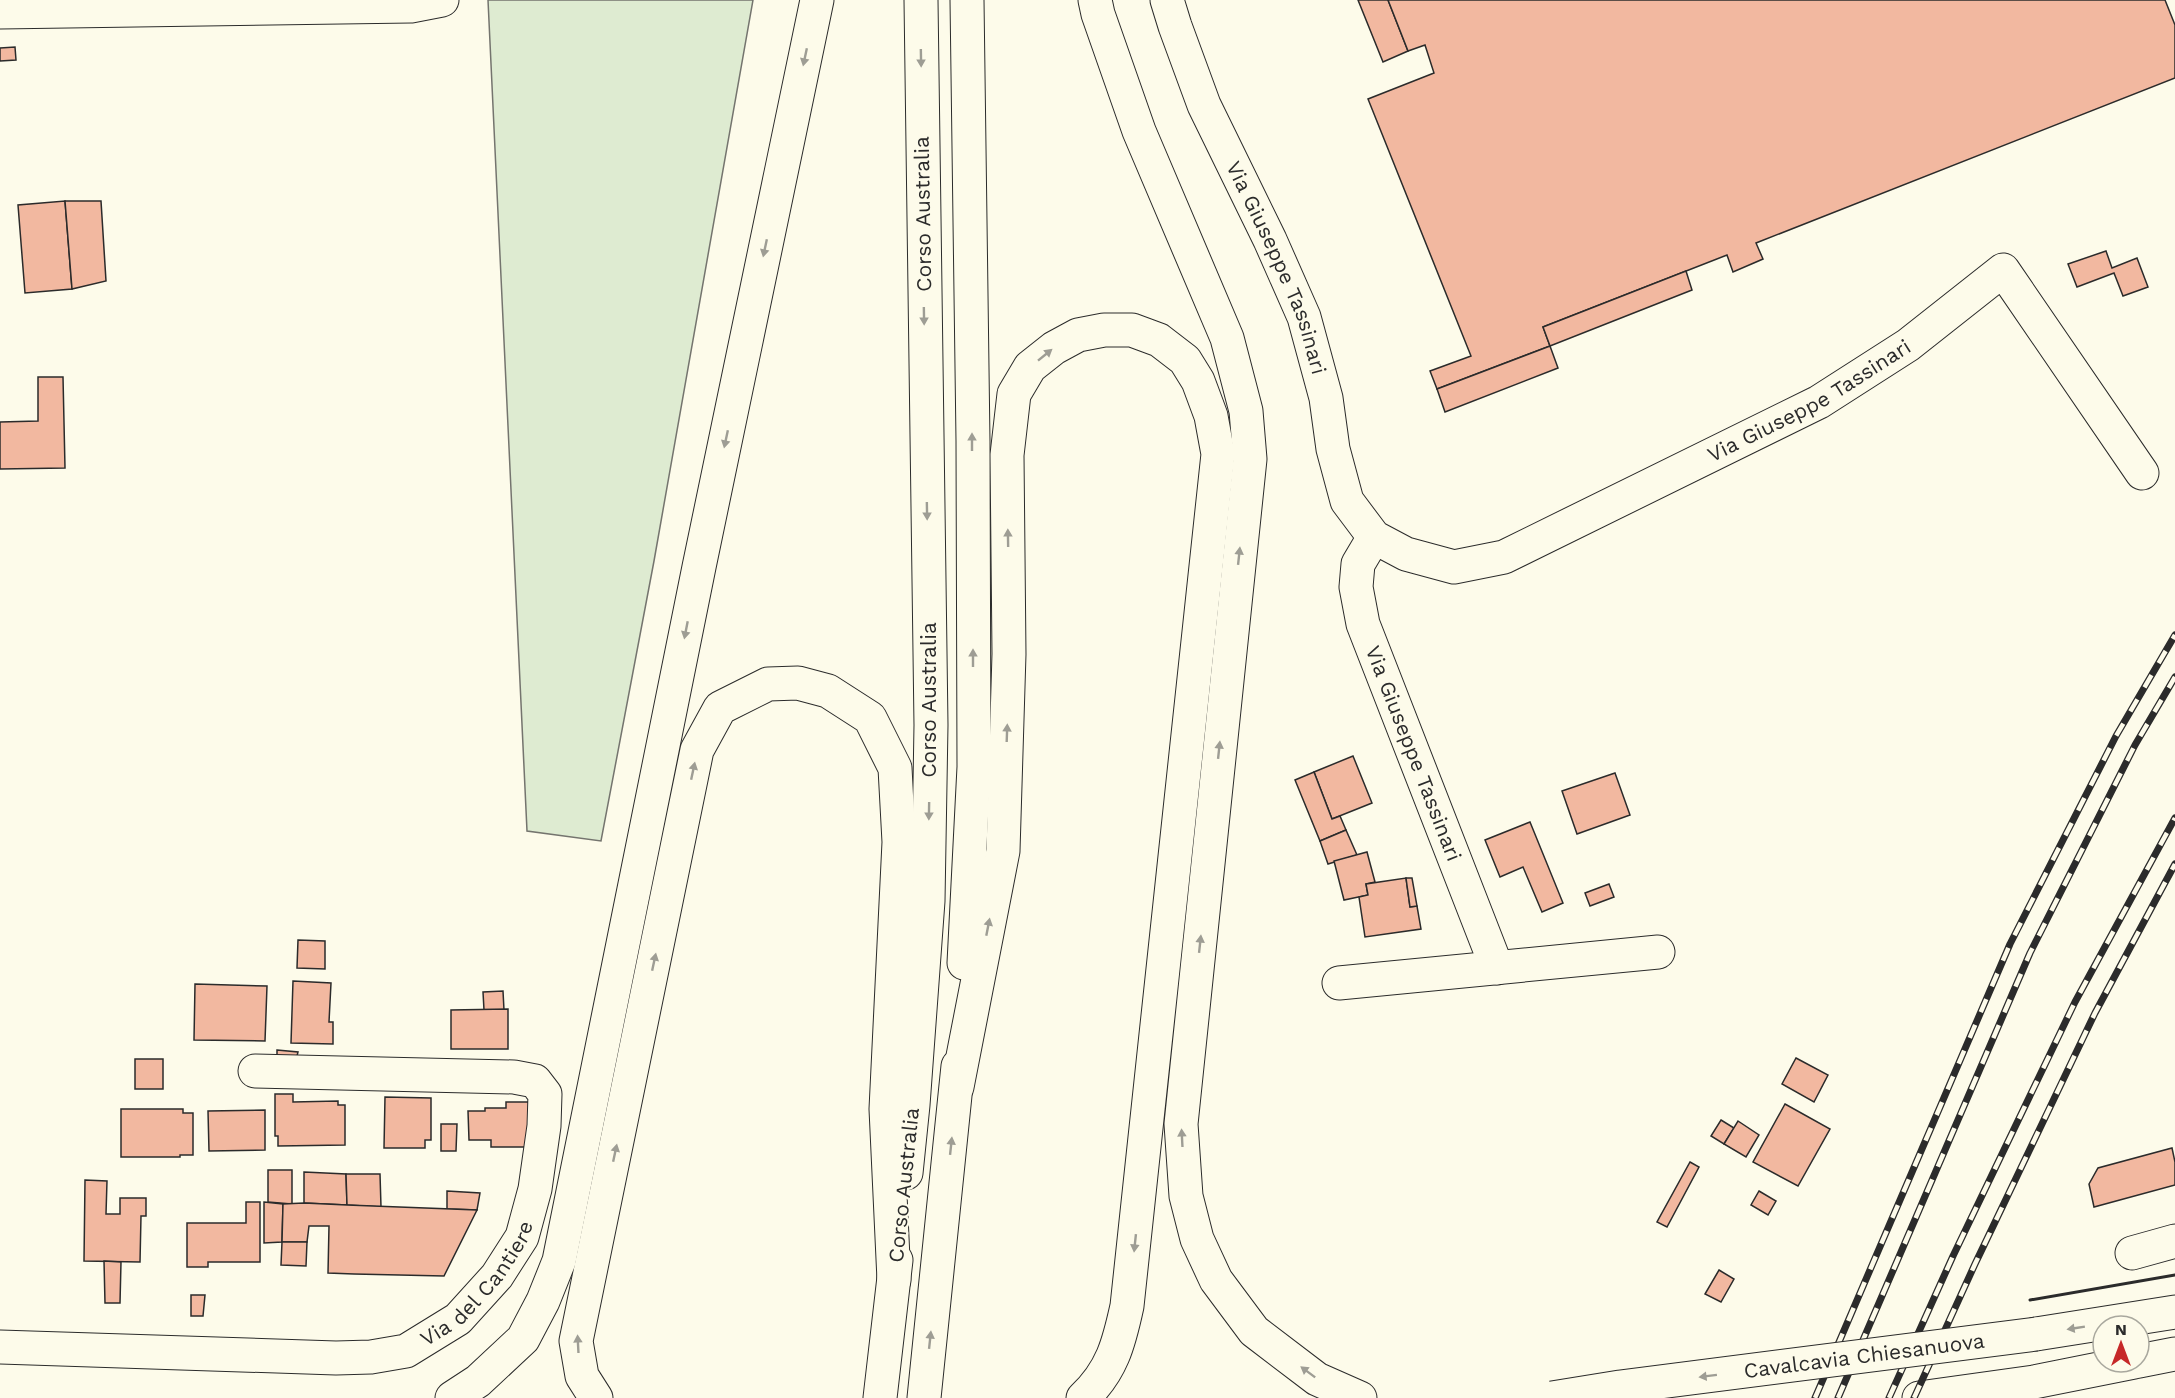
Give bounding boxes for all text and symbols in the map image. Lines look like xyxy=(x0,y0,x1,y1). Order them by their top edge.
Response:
one-way arrow xyxy=(800,48,809,67)
one-way arrow xyxy=(917,49,926,68)
street label: Corso Australia xyxy=(909,136,936,292)
street label: Via Giuseppe Tassinari xyxy=(1221,157,1332,377)
one-way arrow xyxy=(760,239,769,258)
one-way arrow xyxy=(919,307,929,326)
street label: Via Giuseppe Tassinari xyxy=(1703,334,1915,467)
one-way arrow xyxy=(1037,349,1053,362)
one-way arrow xyxy=(720,430,730,448)
one-way arrow xyxy=(968,432,977,451)
one-way arrow xyxy=(922,502,932,521)
one-way arrow xyxy=(1003,529,1013,548)
one-way arrow xyxy=(1234,546,1244,565)
one-way arrow xyxy=(681,621,690,640)
street label: Corso Australia xyxy=(916,622,941,778)
street label: Via Giuseppe Tassinari xyxy=(1361,642,1467,865)
one-way arrow xyxy=(968,648,978,667)
one-way arrow xyxy=(1002,723,1011,742)
one-way arrow xyxy=(1214,740,1224,759)
one-way arrow xyxy=(689,761,698,780)
one-way arrow xyxy=(924,802,934,821)
one-way arrow xyxy=(984,917,993,936)
one-way arrow xyxy=(1195,934,1205,953)
one-way arrow xyxy=(650,952,659,971)
street label: Corso Australia xyxy=(883,1106,924,1264)
one-way arrow xyxy=(1177,1128,1187,1147)
one-way arrow xyxy=(946,1136,956,1155)
one-way arrow xyxy=(611,1143,620,1162)
street label: Via del Cantiere xyxy=(416,1218,538,1351)
one-way arrow xyxy=(1130,1233,1140,1252)
north arrow xyxy=(2091,1314,2151,1374)
text: N xyxy=(2115,1320,2127,1339)
one-way arrow xyxy=(2066,1323,2085,1332)
street label: Cavalcavia Chiesanuova xyxy=(1742,1328,1986,1383)
one-way arrow xyxy=(925,1330,935,1349)
one-way arrow xyxy=(574,1334,583,1353)
one-way arrow xyxy=(1300,1366,1316,1379)
one-way arrow xyxy=(1698,1371,1717,1381)

